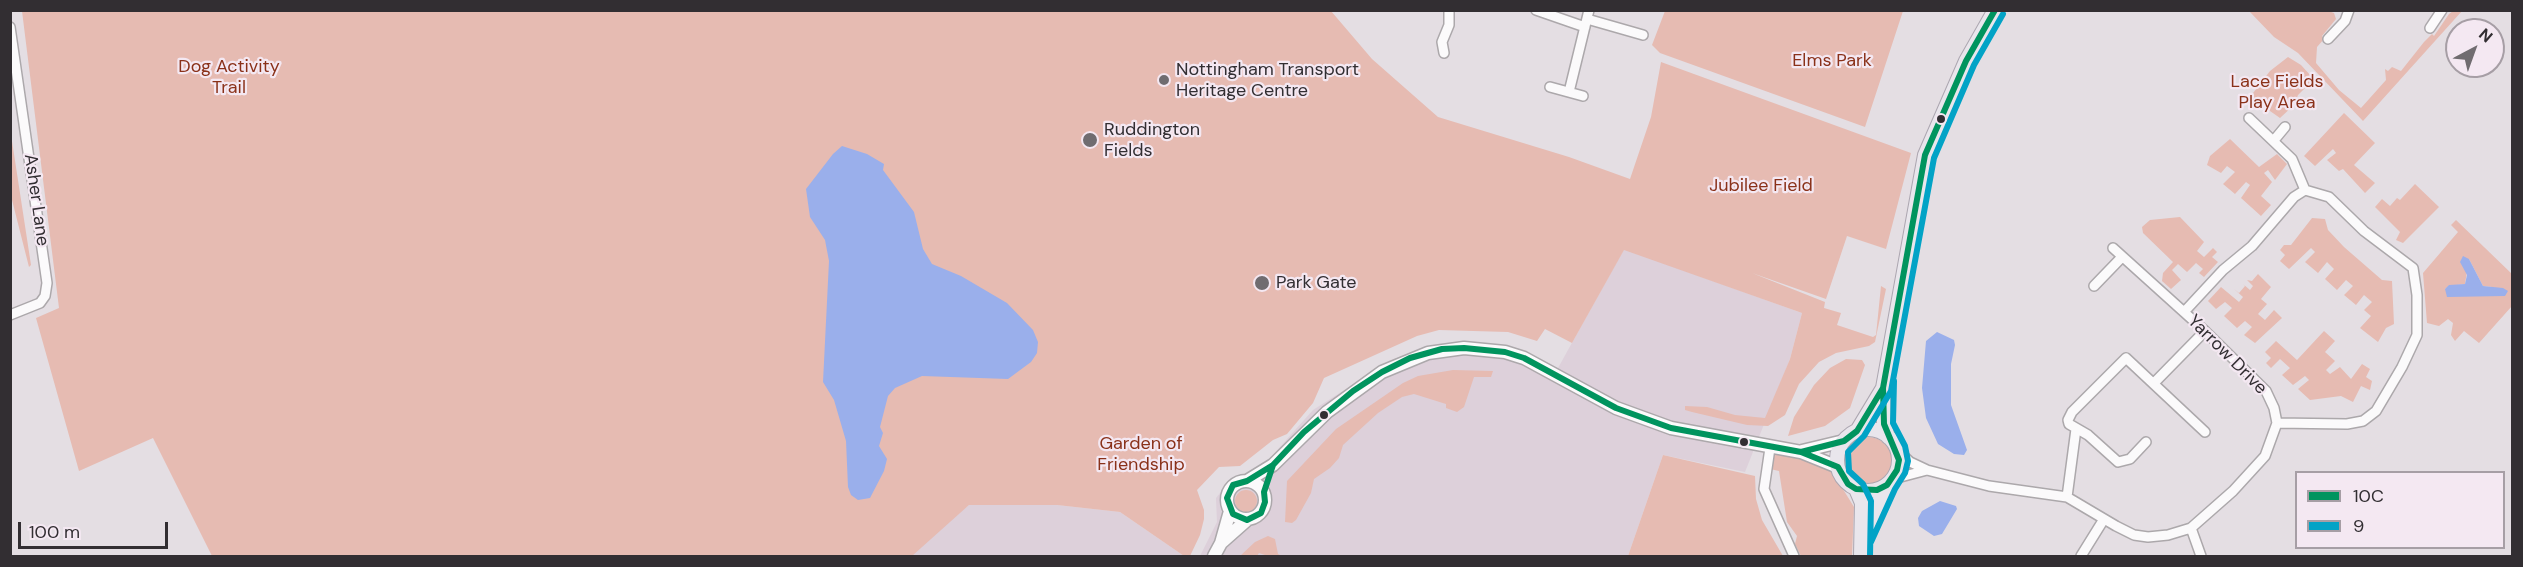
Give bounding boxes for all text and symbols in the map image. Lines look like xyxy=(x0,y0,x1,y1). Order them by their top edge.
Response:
north arrow xyxy=(2445,18,2505,78)
text: N xyxy=(2475,24,2497,47)
park label: Elms Park xyxy=(1792,50,1872,72)
park label: Dog Activity Trail xyxy=(178,56,280,98)
place label: Nottingham Transport Heritage Centre xyxy=(1176,59,1359,101)
park label: Lace Fields Play Area xyxy=(2230,71,2324,113)
marker: Nottingham Transport Heritage Centre xyxy=(1157,73,1171,87)
unlabelled marker xyxy=(1935,113,1947,125)
place label: Ruddington Fields xyxy=(1104,119,1200,162)
marker: Ruddington Fields xyxy=(1081,131,1099,149)
street label: Asher Lane xyxy=(19,153,53,247)
park label: Jubilee Field xyxy=(1709,175,1813,197)
place label: Park Gate xyxy=(1276,272,1357,294)
marker: Park Gate xyxy=(1253,274,1271,292)
street label: Yarrow Drive xyxy=(2183,311,2271,399)
unlabelled marker xyxy=(1318,409,1330,421)
park label: Garden of Friendship xyxy=(1097,433,1185,476)
unlabelled marker xyxy=(1738,436,1750,448)
legend xyxy=(2295,471,2505,549)
text: 10C xyxy=(2353,484,2384,508)
scale bar xyxy=(21,510,171,548)
text: 9 xyxy=(2353,514,2364,538)
text: 100 m xyxy=(29,520,80,544)

